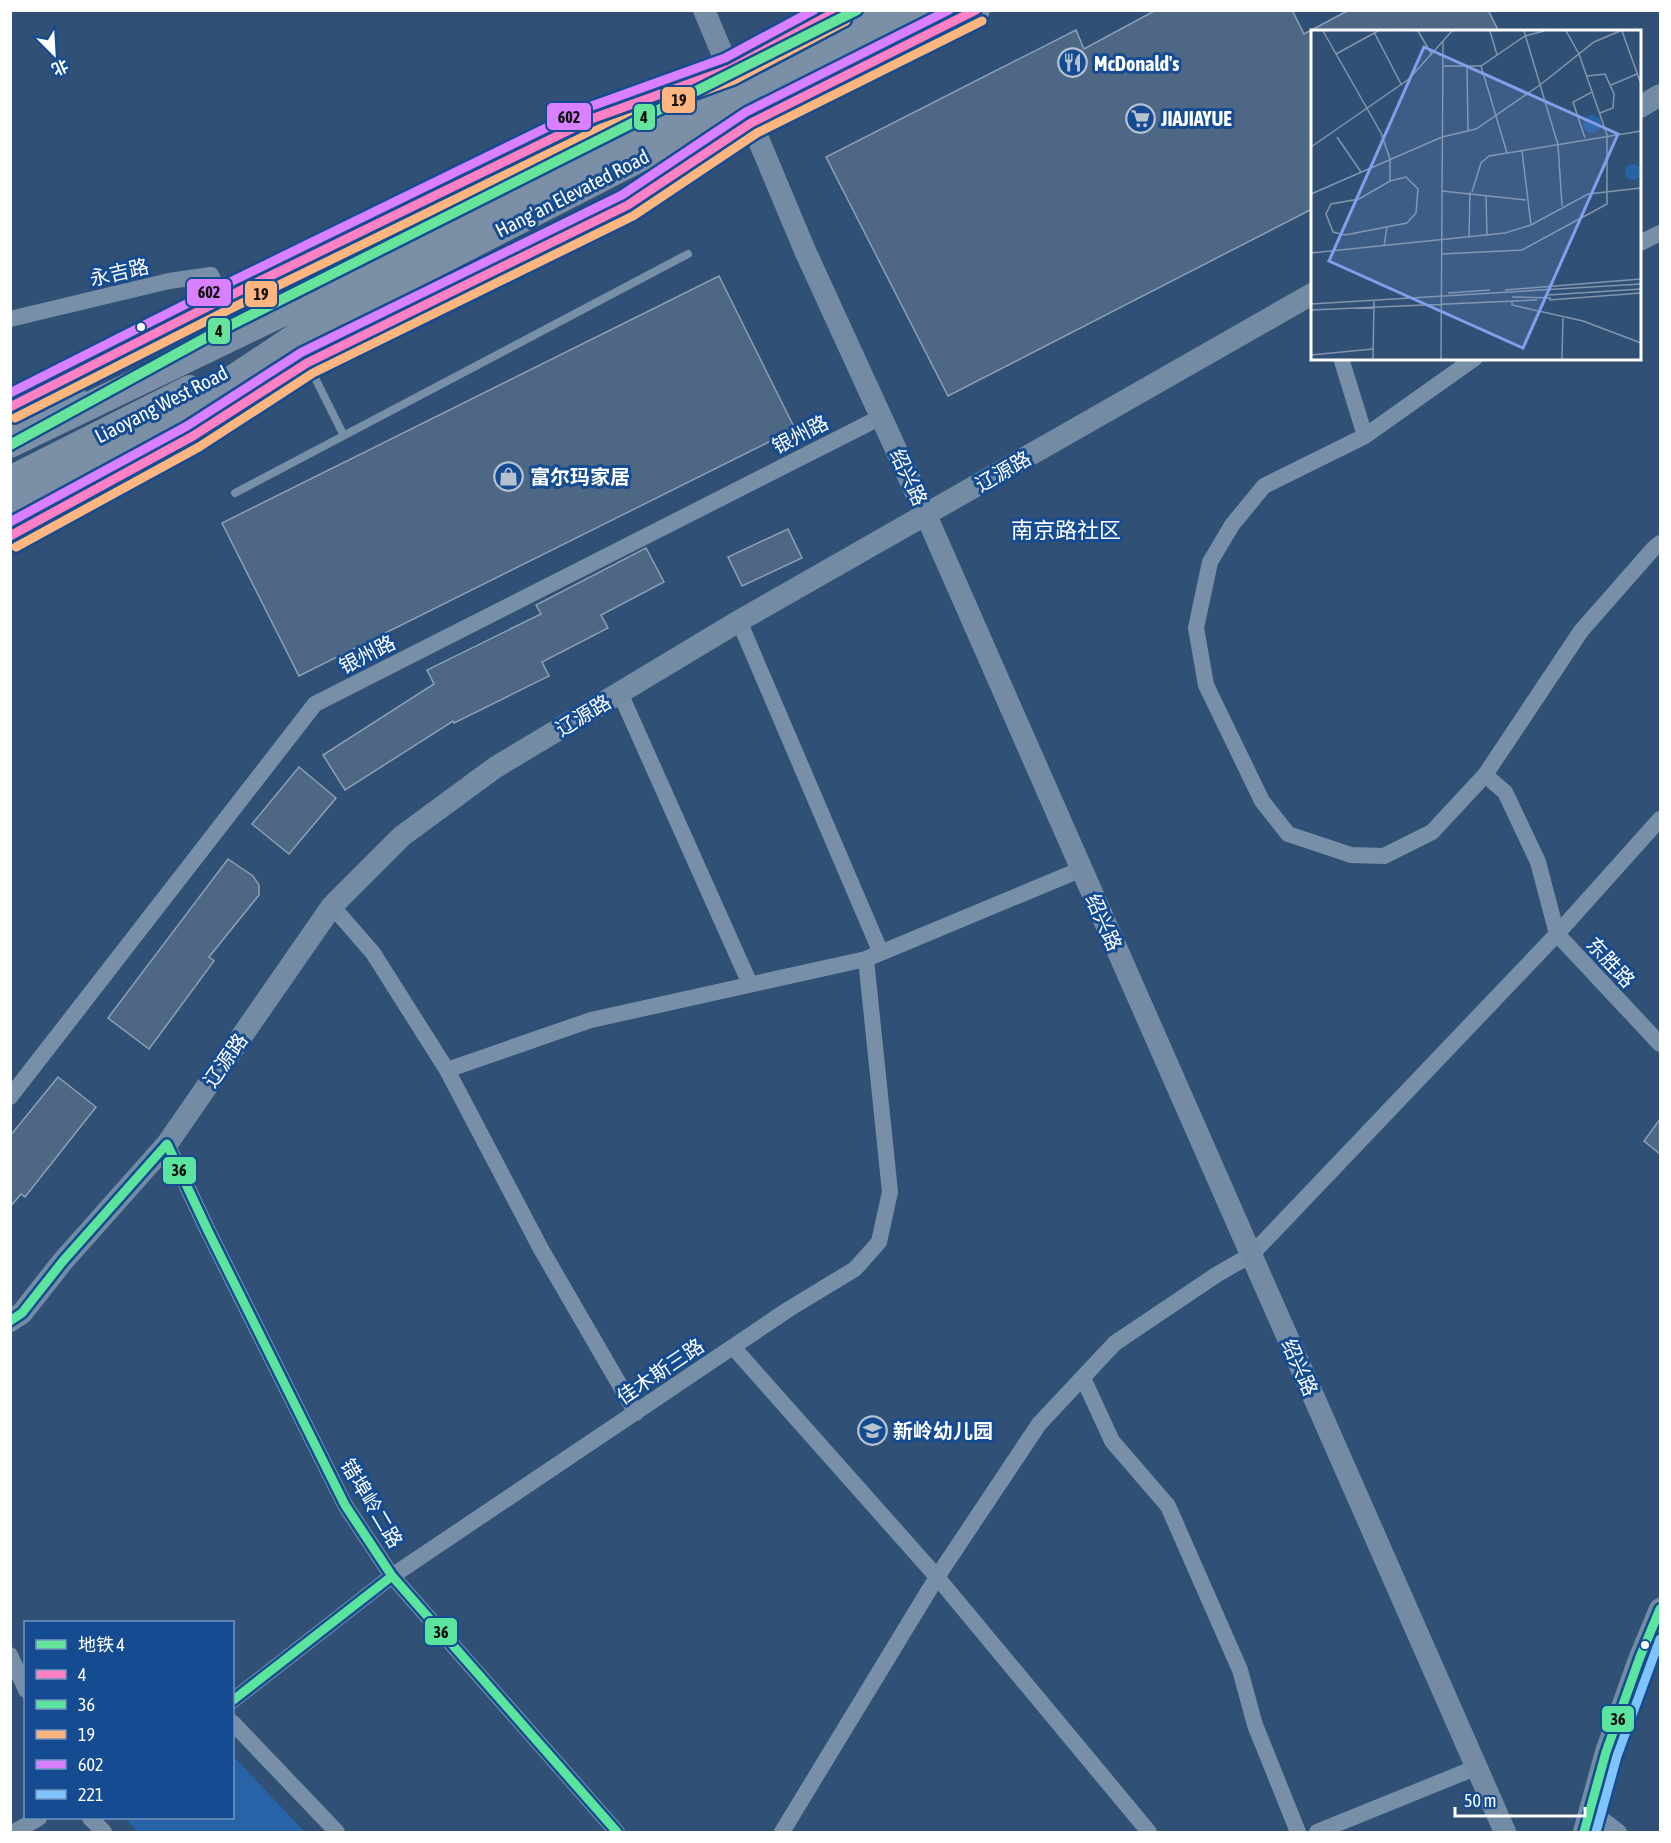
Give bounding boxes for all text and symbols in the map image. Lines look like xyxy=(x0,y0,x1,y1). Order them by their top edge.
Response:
north arrow xyxy=(24,24,84,84)
inset map xyxy=(1311,30,1641,360)
restaurant icon: McDonald's xyxy=(1057,47,1089,79)
place label: McDonald's xyxy=(1094,52,1179,75)
text: 北 xyxy=(49,56,71,79)
line badge: 19 xyxy=(661,86,696,114)
text: 19 xyxy=(671,91,687,109)
line badge: 602 xyxy=(546,102,592,131)
supermarket icon: JIAJIAYUE xyxy=(1124,102,1156,134)
line badge: 4 xyxy=(633,103,656,131)
place label: JIAJIAYUE xyxy=(1160,107,1232,130)
text: 602 xyxy=(558,108,580,126)
text: 4 xyxy=(639,108,648,126)
street label: Hang'an Elevated Road xyxy=(491,144,653,242)
street label: 永吉路 xyxy=(87,254,151,290)
line badge: 602 xyxy=(186,278,232,307)
line badge: 19 xyxy=(244,280,278,308)
text: 602 xyxy=(198,283,220,301)
text: 19 xyxy=(253,285,269,303)
line badge: 4 xyxy=(207,317,231,345)
unlabelled marker xyxy=(135,321,147,333)
text: 4 xyxy=(214,322,223,340)
street label: Liaoyang West Road xyxy=(91,361,231,447)
street label: 银州路 xyxy=(768,410,832,458)
street label: 绍兴路 xyxy=(886,445,932,509)
street label: 辽源路 xyxy=(971,446,1035,496)
shop icon: 富尔玛家居 xyxy=(493,460,525,492)
place label: 富尔玛家居 xyxy=(530,465,630,488)
district label: 南京路社区 xyxy=(1011,517,1121,543)
street label: 银州路 xyxy=(335,630,399,678)
street label: 辽源路 xyxy=(551,690,615,740)
street label: 绍兴路 xyxy=(1081,890,1127,954)
street label: 东胜路 xyxy=(1582,932,1640,992)
street label: 辽源路 xyxy=(198,1029,252,1091)
line badge: 36 xyxy=(162,1156,197,1185)
text: 36 xyxy=(171,1161,187,1179)
street label: 佳木斯三路 xyxy=(612,1334,708,1408)
street label: 绍兴路 xyxy=(1277,1335,1323,1399)
school or university icon: 新岭幼儿园 xyxy=(856,1414,888,1446)
place label: 新岭幼儿园 xyxy=(893,1419,993,1442)
street label: 错埠岭二路 xyxy=(336,1454,408,1552)
line badge: 36 xyxy=(424,1617,458,1646)
legend xyxy=(24,1621,234,1819)
text: 36 xyxy=(433,1623,449,1641)
text: 地铁 4 xyxy=(78,1634,125,1655)
unlabelled marker xyxy=(1639,1639,1651,1651)
text: 4 xyxy=(78,1664,86,1685)
text: 36 xyxy=(78,1694,95,1715)
line badge: 36 xyxy=(1601,1705,1635,1733)
text: 36 xyxy=(1610,1710,1626,1728)
text: 19 xyxy=(78,1724,95,1745)
text: 602 xyxy=(78,1754,103,1775)
scale bar xyxy=(1455,1780,1586,1818)
text: 221 xyxy=(78,1784,103,1805)
text: 50 m xyxy=(1464,1790,1496,1811)

